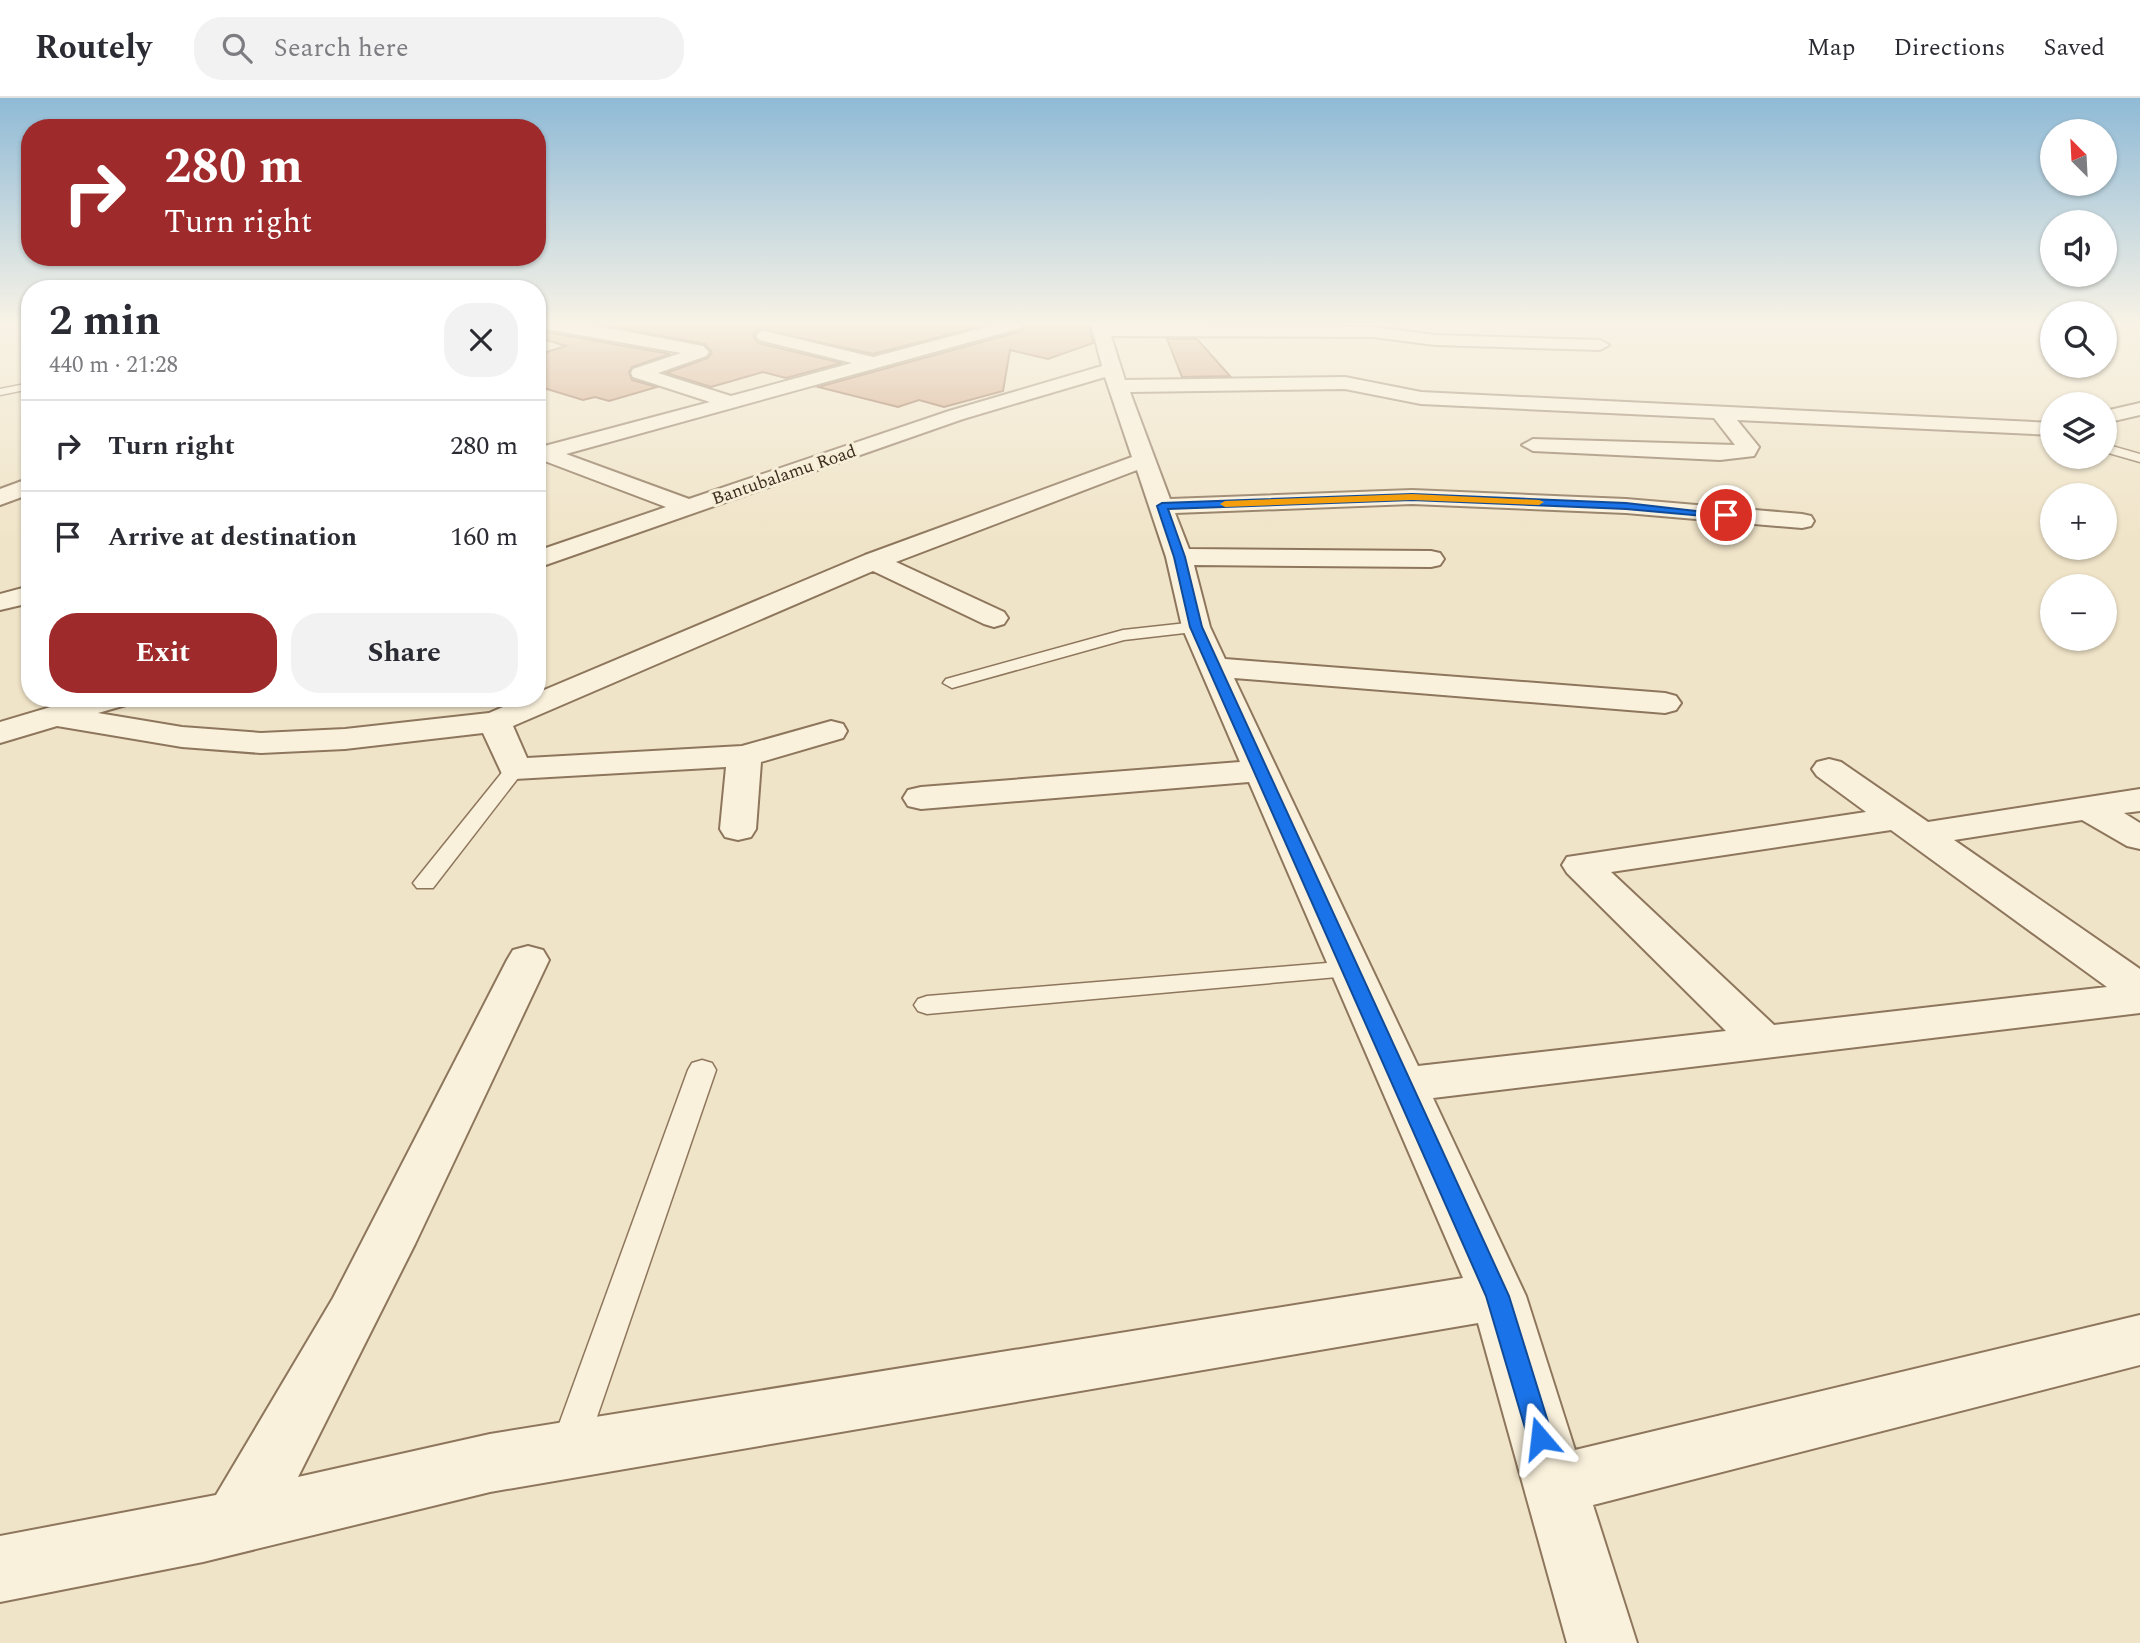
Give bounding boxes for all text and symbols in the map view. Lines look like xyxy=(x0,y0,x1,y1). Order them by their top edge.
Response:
search box xyxy=(194,17,684,80)
text: Routely xyxy=(35,23,152,73)
text: Search here xyxy=(274,28,409,68)
icon: search xyxy=(218,29,256,67)
text: Map xyxy=(1807,30,1855,66)
text: Directions xyxy=(1893,30,2005,66)
text: Saved xyxy=(2043,30,2105,66)
north arrow xyxy=(2040,119,2118,196)
map controls xyxy=(2040,119,2117,651)
text: 280 m xyxy=(164,130,303,205)
icon: right xyxy=(49,147,140,238)
text: Turn right xyxy=(164,198,312,247)
button: sound xyxy=(2040,210,2117,287)
text: 2 min xyxy=(49,290,161,353)
button: search xyxy=(2040,301,2117,378)
button: close xyxy=(444,303,518,377)
text: 440 m · 21:28 xyxy=(49,348,178,383)
button: layers xyxy=(2040,392,2117,469)
text: Turn right xyxy=(108,426,235,466)
text: 280 m xyxy=(450,426,518,466)
icon: right xyxy=(49,427,87,465)
street label: Bantubalamu Road xyxy=(708,438,860,512)
button: + xyxy=(2040,483,2117,560)
pin xyxy=(1696,485,1756,545)
icon: arrive xyxy=(1707,496,1745,534)
text: Arrive at destination xyxy=(108,517,357,557)
text: 160 m xyxy=(450,517,518,557)
icon: arrive xyxy=(49,518,87,556)
button: − xyxy=(2040,574,2117,651)
button: Exit xyxy=(49,613,277,693)
button: Share xyxy=(291,613,518,693)
position arrow xyxy=(1503,1401,1577,1475)

